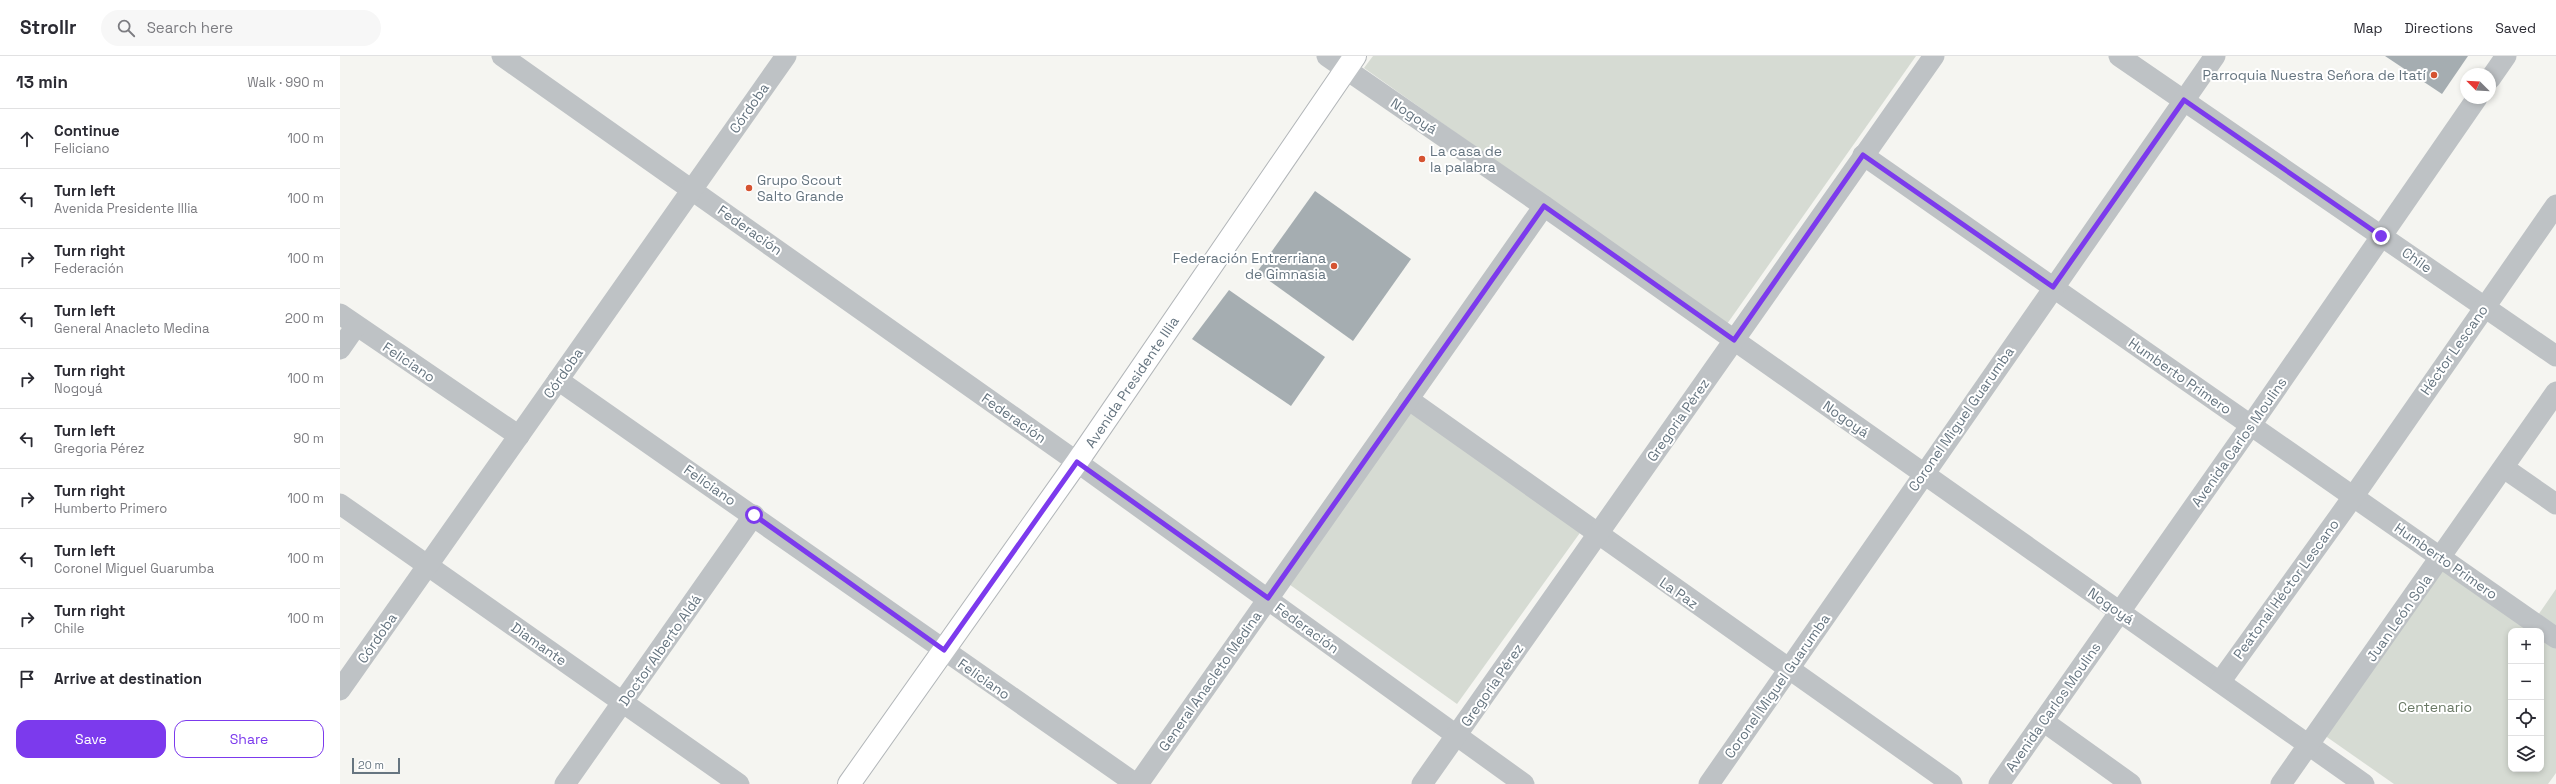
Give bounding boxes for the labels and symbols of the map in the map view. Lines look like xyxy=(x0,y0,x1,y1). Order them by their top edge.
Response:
place label: Parroquia Nuestra Señora de Itatí xyxy=(2203,66,2427,84)
north arrow xyxy=(2460,68,2496,104)
marker: Parroquia Nuestra Señora de Itatí xyxy=(2429,70,2439,80)
street label: Córdoba xyxy=(725,79,773,137)
street label: Nogoyá xyxy=(1387,94,1441,138)
place label: La casa de la palabra xyxy=(1430,142,1502,176)
marker: La casa de la palabra xyxy=(1417,154,1427,164)
place label: Grupo Scout Salto Grande xyxy=(757,171,844,205)
marker: Grupo Scout Salto Grande xyxy=(744,183,754,193)
street label: Federación xyxy=(714,201,786,259)
route end xyxy=(2372,227,2390,245)
street label: Chile xyxy=(2398,243,2436,277)
place label: Federación Entrerriana de Gimnasia xyxy=(1173,249,1326,283)
marker: Federación Entrerriana de Gimnasia xyxy=(1329,261,1339,271)
street label: Héctor Lescano xyxy=(2416,301,2492,399)
street label: Avenida Presidente Illia xyxy=(1081,313,1183,451)
street label: Humberto Primero xyxy=(2125,334,2235,418)
street label: Feliciano xyxy=(379,338,439,386)
street label: Coronel Miguel Guarumba xyxy=(1904,343,2018,495)
street label: Córdoba xyxy=(539,344,587,402)
street label: Avenida Carlos Moulins xyxy=(2187,374,2291,510)
street label: Gregoria Pérez xyxy=(1643,375,1713,465)
street label: Federación xyxy=(978,389,1050,447)
street label: Nogoyá xyxy=(1819,397,1873,441)
street label: Feliciano xyxy=(680,461,740,509)
route start xyxy=(745,506,763,524)
street label: Peatonal Héctor Lescano xyxy=(2229,515,2343,663)
street label: Humberto Primero xyxy=(2391,519,2501,603)
street label: Juan León Sola xyxy=(2362,571,2436,665)
street label: La Paz xyxy=(1656,573,1702,613)
street label: Nogoyá xyxy=(2084,584,2138,628)
street label: Doctor Alberto Aldá xyxy=(615,591,705,709)
street label: Federación xyxy=(1271,599,1343,657)
street label: General Anacleto Medina xyxy=(1155,607,1265,755)
street label: Córdoba xyxy=(353,609,401,667)
street label: Coronel Miguel Guarumba xyxy=(1720,610,1834,762)
street label: Diamante xyxy=(508,618,570,670)
street label: Avenida Carlos Moulins xyxy=(2001,639,2105,775)
street label: Gregoria Pérez xyxy=(1457,640,1527,730)
street label: Feliciano xyxy=(954,655,1014,703)
park label: Centenario xyxy=(2398,698,2472,716)
scale bar xyxy=(352,756,400,775)

